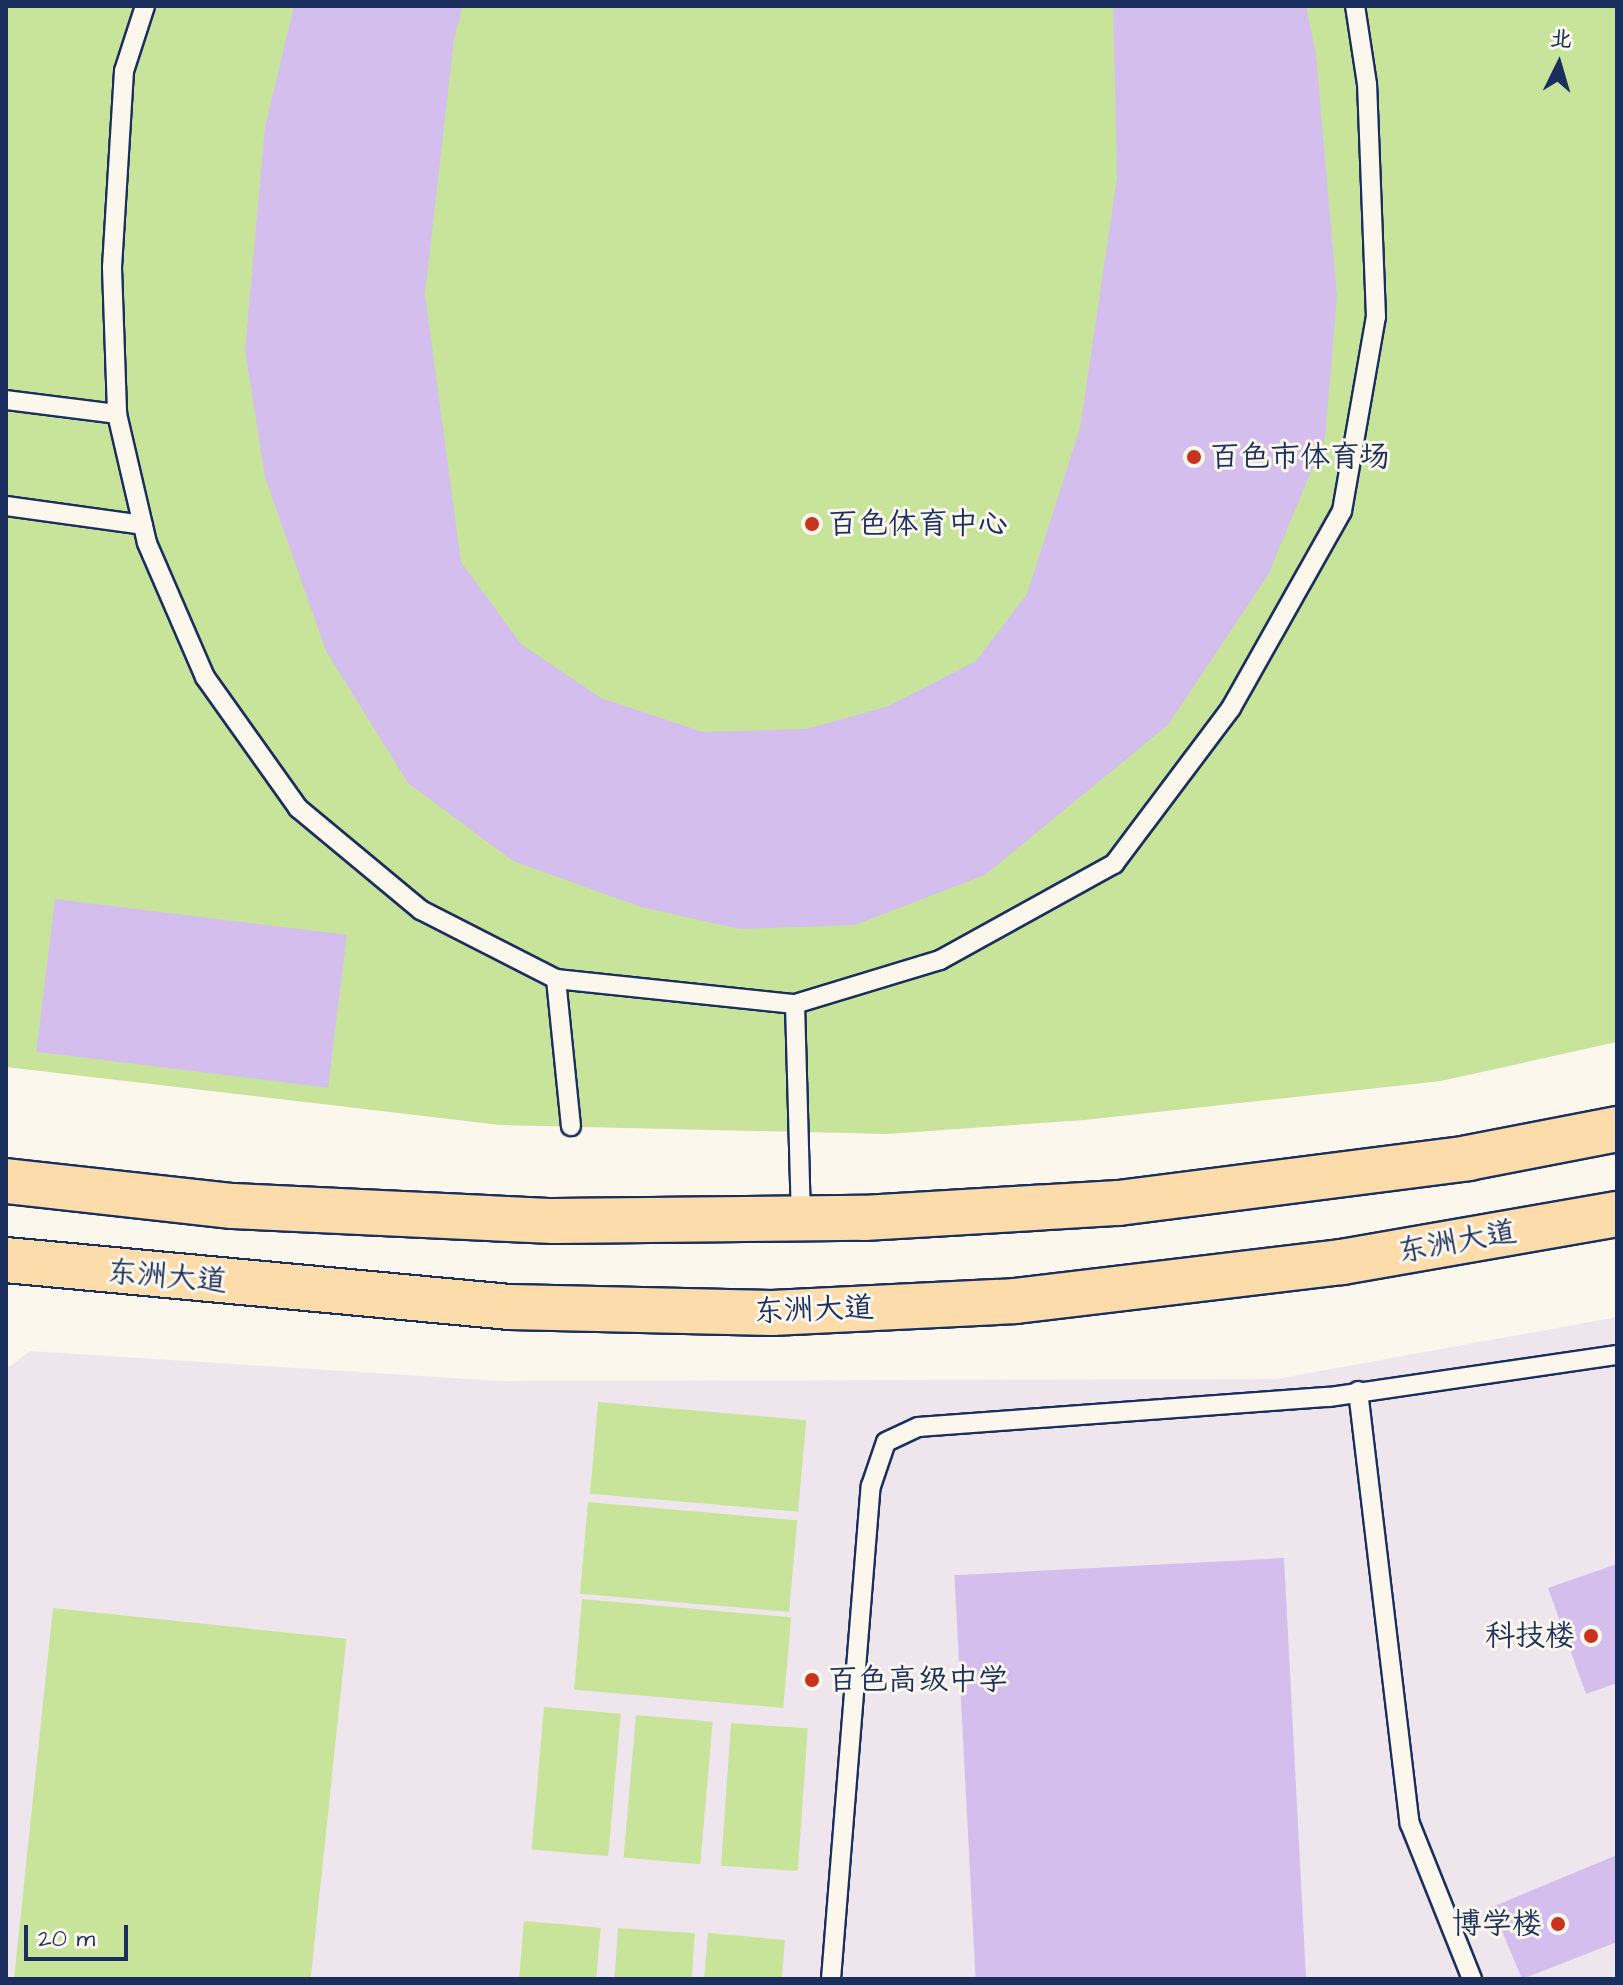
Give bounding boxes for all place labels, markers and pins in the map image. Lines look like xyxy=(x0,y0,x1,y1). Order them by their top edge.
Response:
place label: 百色市体育场 xyxy=(1210,439,1390,475)
marker: 百色市体育场 xyxy=(1185,448,1203,466)
place label: 百色体育中心 xyxy=(828,506,1008,542)
marker: 百色体育中心 xyxy=(803,515,821,533)
place label: 科技楼 xyxy=(1485,1618,1575,1654)
marker: 科技楼 xyxy=(1582,1627,1600,1645)
place label: 百色高级中学 xyxy=(828,1662,1008,1698)
marker: 百色高级中学 xyxy=(803,1671,821,1689)
place label: 博学楼 xyxy=(1452,1906,1542,1942)
marker: 博学楼 xyxy=(1549,1915,1567,1933)

